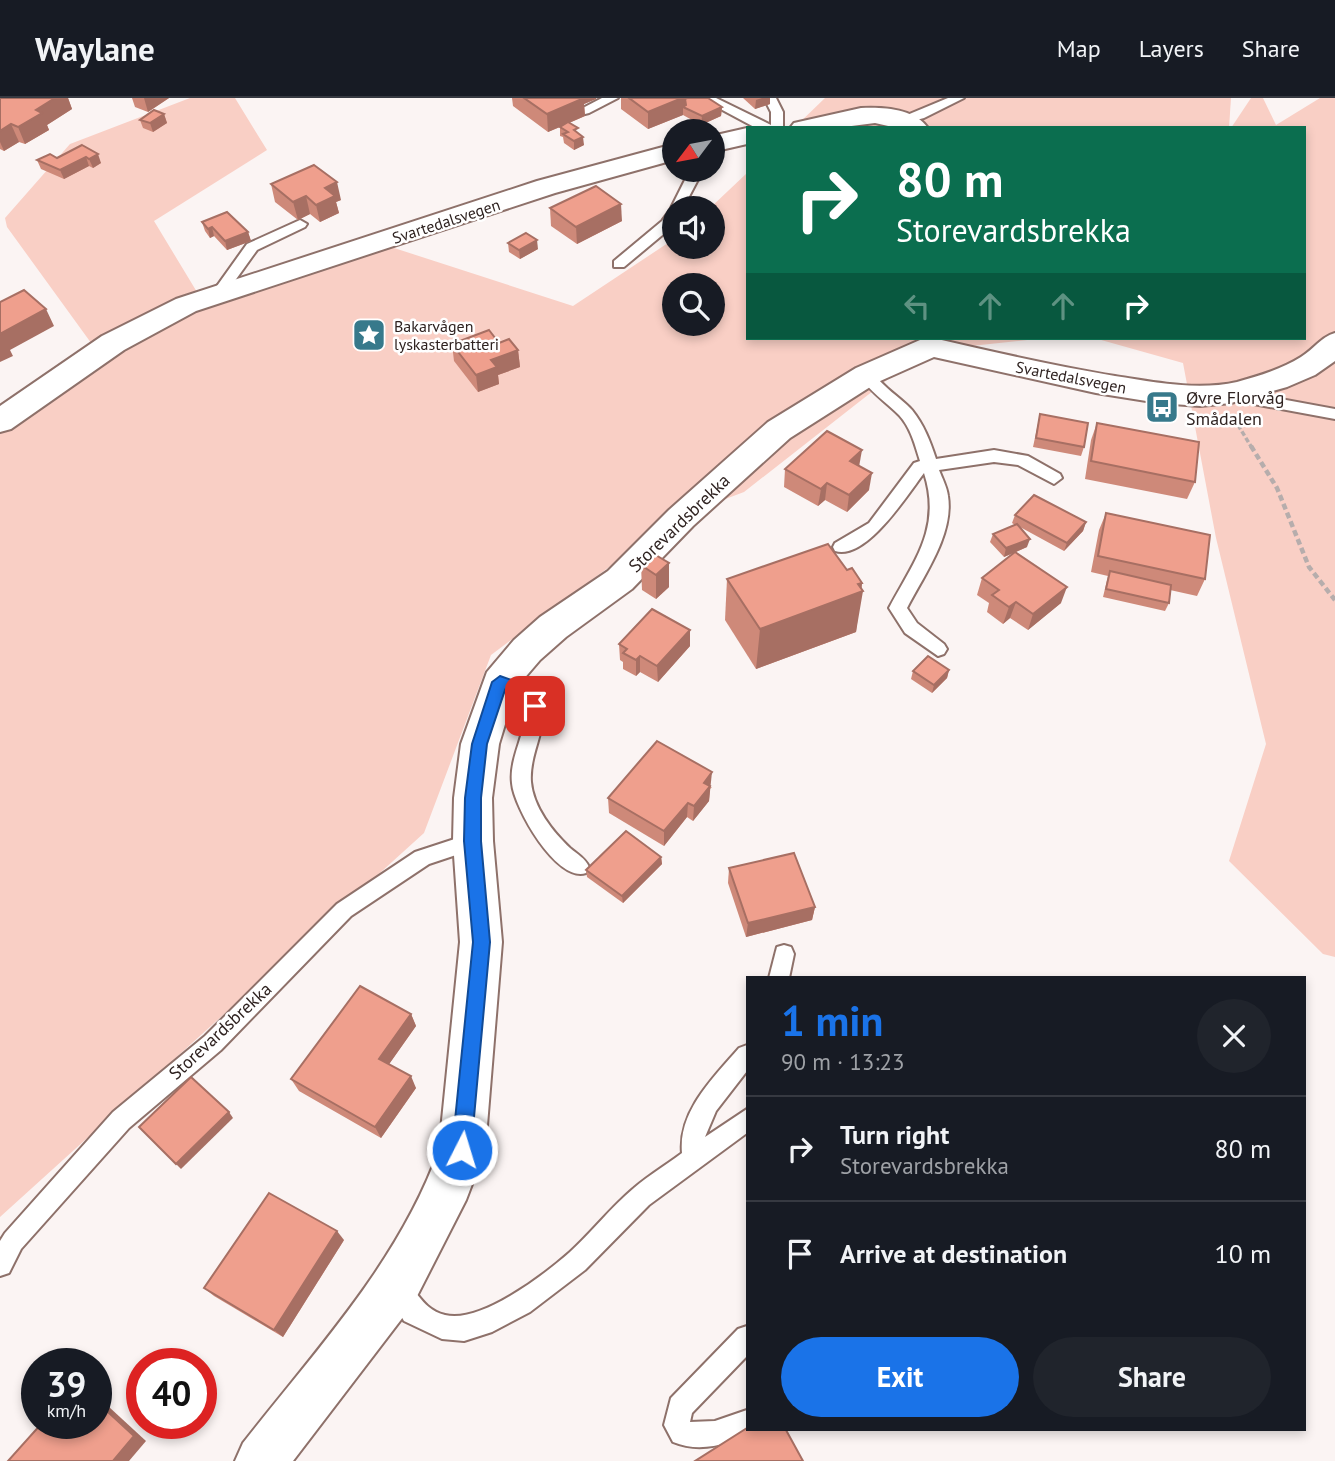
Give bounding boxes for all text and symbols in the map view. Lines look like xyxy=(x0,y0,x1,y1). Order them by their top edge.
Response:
text: Waylane xyxy=(35,27,155,70)
text: Map xyxy=(1057,33,1101,64)
text: Layers xyxy=(1139,33,1204,64)
text: Share xyxy=(1242,33,1300,64)
north arrow xyxy=(662,119,724,182)
map controls xyxy=(662,119,725,336)
text: 80 m xyxy=(896,147,1003,211)
icon: right xyxy=(781,154,872,245)
street label: Svartedalsvegen xyxy=(389,194,503,248)
button: sound xyxy=(662,196,725,259)
text: Storevardsbrekka xyxy=(896,209,1131,251)
button: search xyxy=(662,273,725,336)
icon: left xyxy=(898,287,936,325)
icon: ahead xyxy=(971,287,1009,325)
icon: ahead xyxy=(1044,287,1082,325)
icon: right xyxy=(1117,287,1155,325)
place icon: Bakarvågen lyskasterbatteri xyxy=(350,316,388,354)
place label: Bakarvågen lyskasterbatteri xyxy=(394,316,499,354)
street label: Svartedalsvegen xyxy=(1014,356,1128,398)
place label: Øvre Florvåg Smådalen xyxy=(1186,386,1284,430)
bus stop icon: Øvre Florvåg Smådalen xyxy=(1143,388,1181,426)
street label: Storevardsbrekka xyxy=(623,469,735,577)
pin xyxy=(505,676,565,736)
icon: arrive xyxy=(516,687,554,725)
street label: Storevardsbrekka xyxy=(164,978,276,1084)
text: 1 min xyxy=(781,993,883,1048)
button: close xyxy=(1197,999,1271,1073)
text: 90 m · 13:23 xyxy=(781,1047,905,1076)
position arrow xyxy=(425,1113,499,1187)
text: Turn right xyxy=(840,1118,949,1151)
icon: right xyxy=(781,1130,819,1168)
text: 80 m xyxy=(1215,1132,1271,1165)
text: Storevardsbrekka xyxy=(840,1151,1009,1180)
icon: arrive xyxy=(781,1235,819,1273)
text: Arrive at destination xyxy=(840,1237,1067,1270)
text: 10 m xyxy=(1215,1237,1271,1270)
button: Exit xyxy=(781,1337,1019,1417)
button: Share xyxy=(1033,1337,1271,1417)
speed limit sign: 40 xyxy=(126,1348,217,1439)
text: 39 xyxy=(47,1361,86,1407)
text: km/h xyxy=(47,1399,86,1422)

